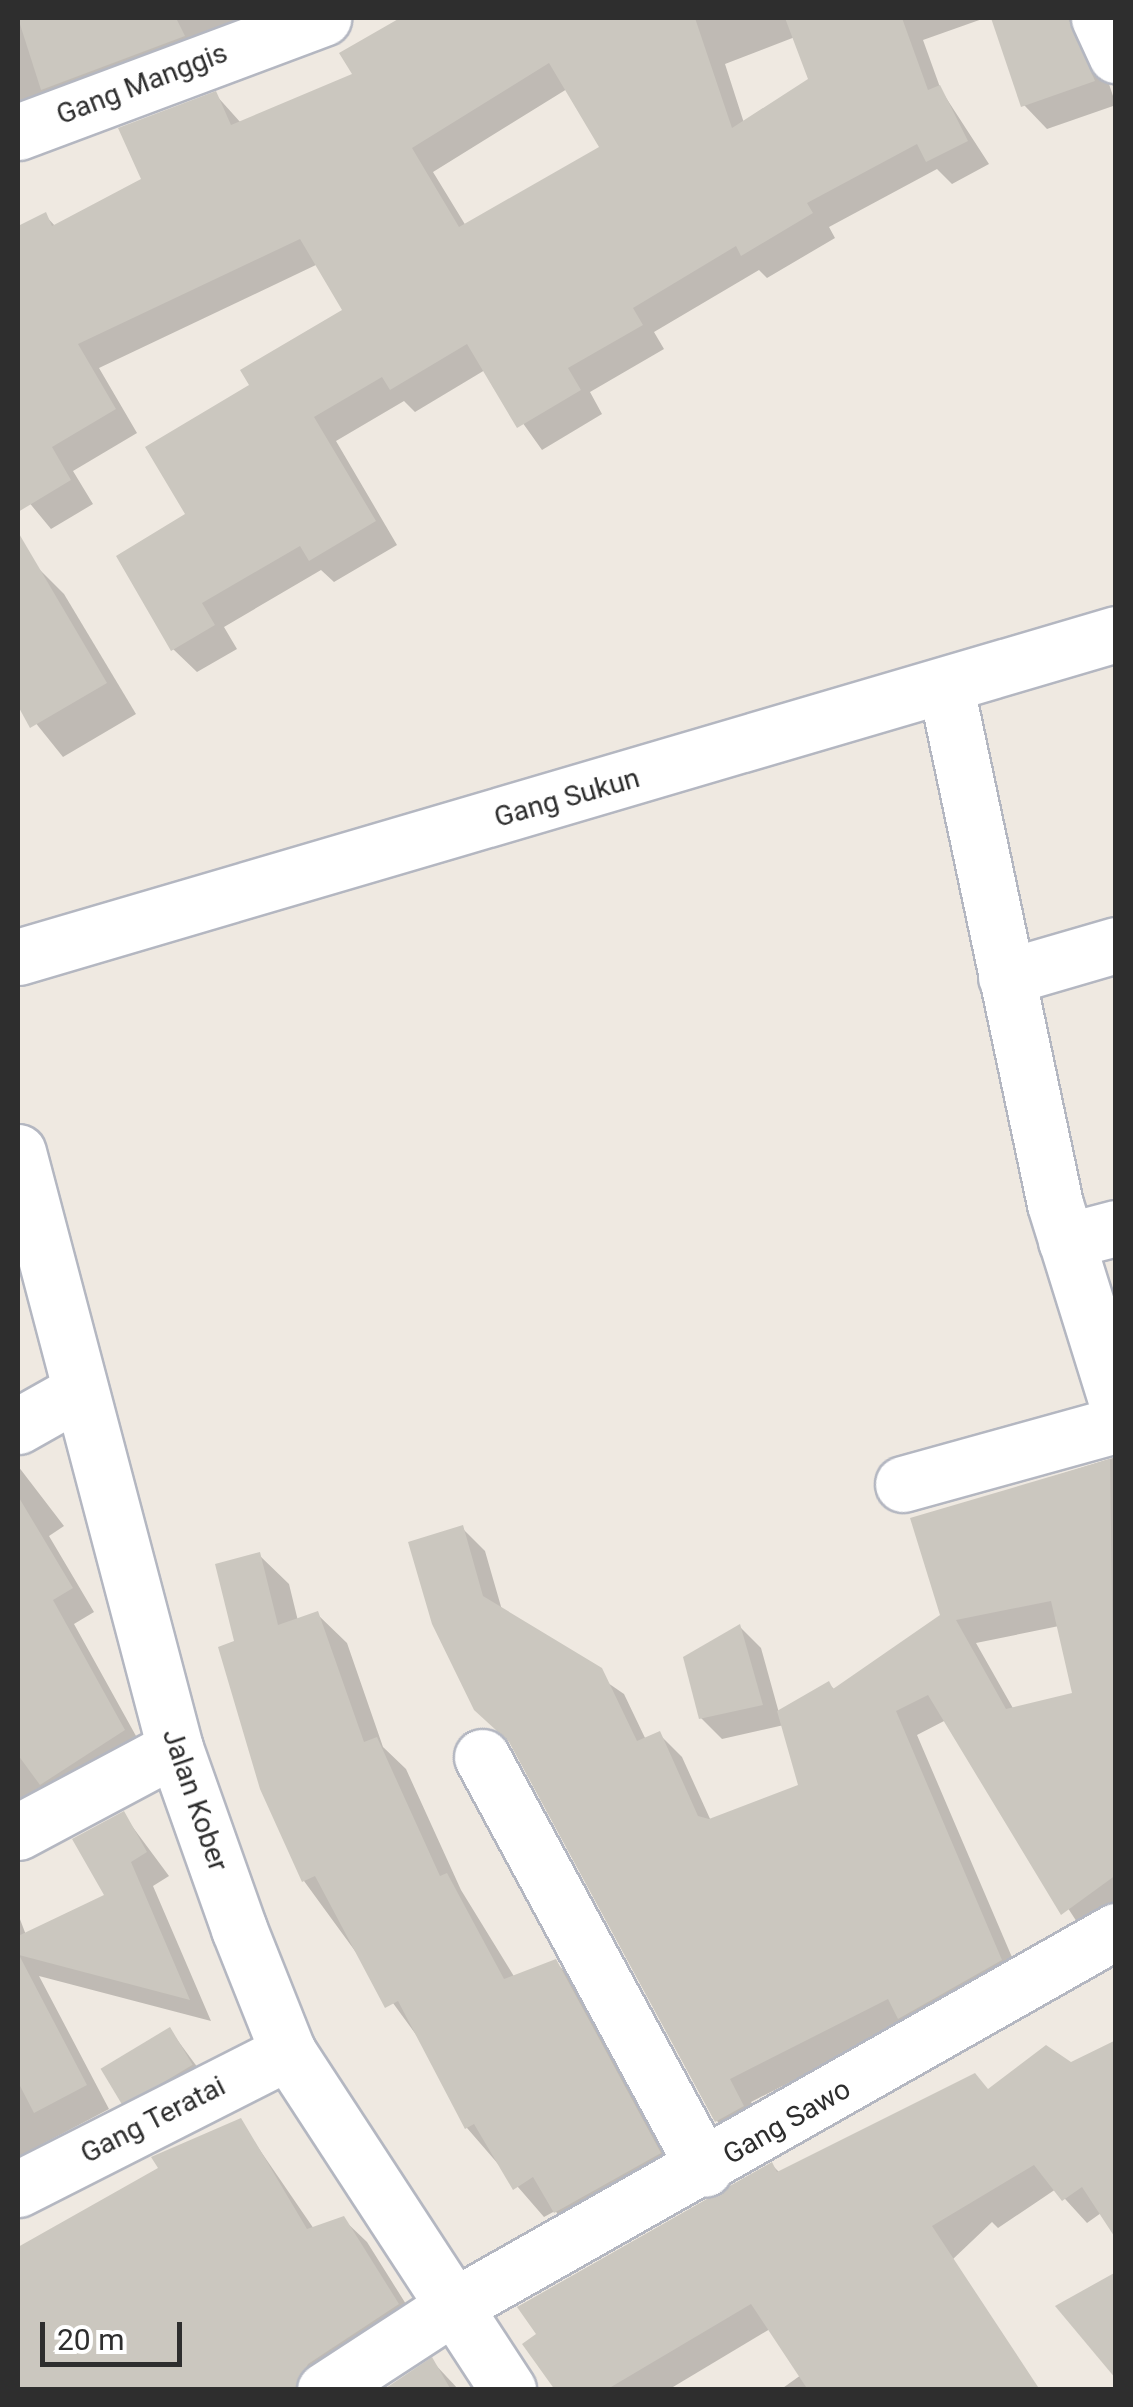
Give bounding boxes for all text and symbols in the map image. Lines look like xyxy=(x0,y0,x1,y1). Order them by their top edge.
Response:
street label: Gang Manggis xyxy=(52,36,232,132)
street label: Gang Sukun xyxy=(490,761,644,835)
street label: Jalan Kober xyxy=(155,1724,235,1876)
street label: Gang Teratai xyxy=(75,2069,231,2171)
street label: Gang Sawo xyxy=(717,2072,857,2172)
scale bar xyxy=(45,2302,188,2364)
text: 20 m xyxy=(57,2322,124,2357)

